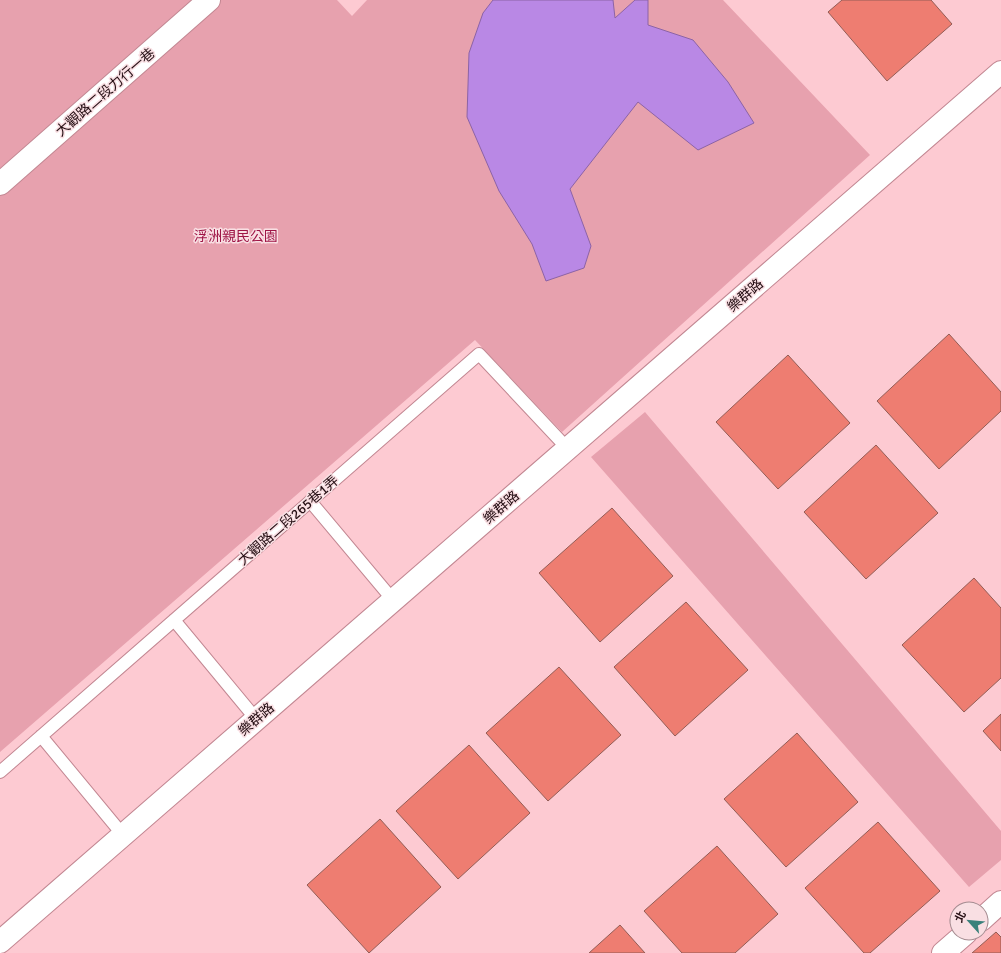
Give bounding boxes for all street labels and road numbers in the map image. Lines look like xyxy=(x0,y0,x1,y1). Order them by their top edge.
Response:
street label: 大觀路二段力行一巷 xyxy=(52,45,158,140)
street label: 樂群路 xyxy=(724,275,767,316)
street label: 大觀路二段265巷1弄 xyxy=(234,472,342,569)
street label: 樂群路 xyxy=(480,487,523,528)
street label: 樂群路 xyxy=(235,699,278,740)

